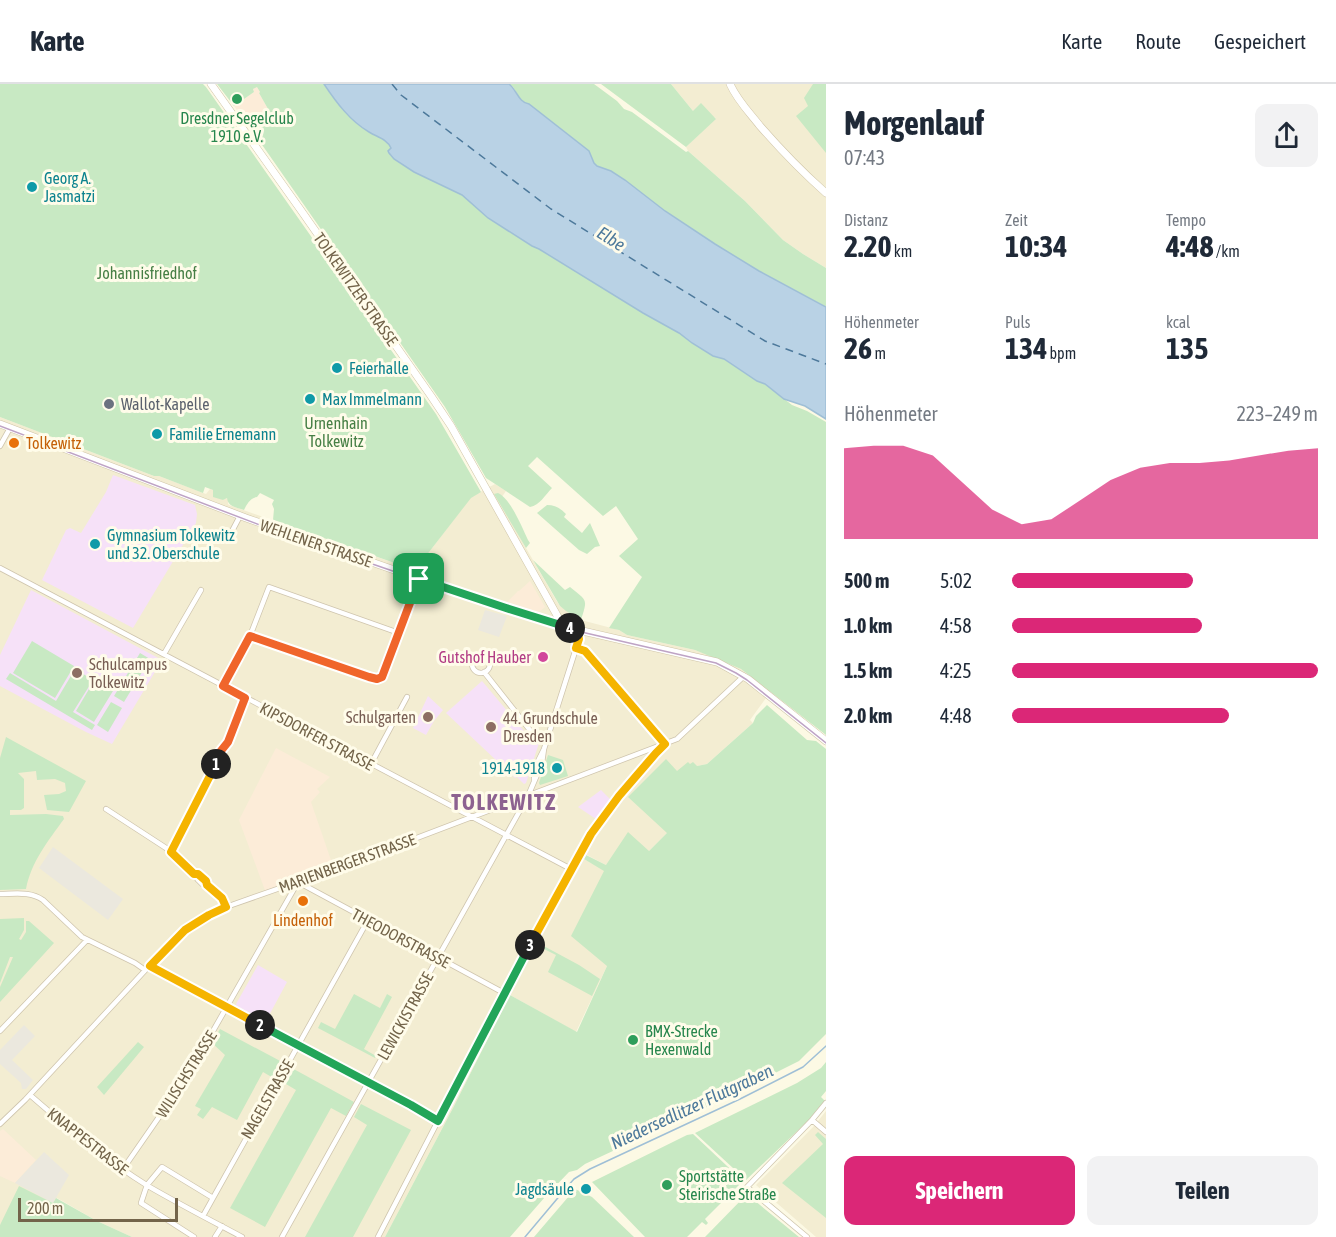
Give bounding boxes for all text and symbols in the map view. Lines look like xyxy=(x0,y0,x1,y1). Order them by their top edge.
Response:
text: Karte xyxy=(30,25,85,57)
text: Karte xyxy=(1061,29,1102,53)
text: Route xyxy=(1135,29,1181,53)
text: Gespeichert xyxy=(1214,29,1306,53)
marker: Dresdner Segelclub 1910 e.V. xyxy=(230,92,244,106)
text: Morgenlauf xyxy=(844,104,984,142)
button: share xyxy=(1255,104,1318,167)
place label: Dresdner Segelclub 1910 e.V. xyxy=(180,109,294,145)
text: 07:43 xyxy=(844,146,885,169)
place label: Georg A. Jasmatzi xyxy=(44,169,95,205)
marker: Georg A. Jasmatzi xyxy=(25,180,39,194)
text: Distanz xyxy=(844,211,888,229)
text: Zeit xyxy=(1005,211,1028,229)
text: Tempo xyxy=(1166,211,1206,229)
water label: Elbe xyxy=(593,222,629,255)
street label: TOLKEWITZER STRASSE xyxy=(310,229,402,349)
text: 2.20 xyxy=(844,229,892,263)
text: 10:34 xyxy=(1005,229,1067,263)
text: 4:48 xyxy=(1166,229,1214,263)
text: km xyxy=(892,242,912,260)
text: /km xyxy=(1214,242,1240,260)
park label: Johannisfriedhof xyxy=(97,264,198,282)
text: Höhenmeter xyxy=(844,313,919,331)
text: Puls xyxy=(1005,313,1030,331)
text: kcal xyxy=(1166,313,1190,331)
text: 26 xyxy=(844,331,872,365)
text: 134 xyxy=(1005,331,1047,365)
text: 135 xyxy=(1166,331,1208,365)
text: m xyxy=(872,344,886,362)
text: bpm xyxy=(1047,344,1076,362)
place label: Feierhalle xyxy=(349,359,409,377)
marker: Feierhalle xyxy=(330,361,344,375)
place label: Max Immelmann xyxy=(322,390,422,408)
marker: Max Immelmann xyxy=(303,392,317,406)
place label: Wallot-Kapelle xyxy=(121,395,209,414)
marker: Wallot-Kapelle xyxy=(102,397,116,411)
text: Höhenmeter xyxy=(844,402,938,425)
text: 223–249 m xyxy=(1236,402,1318,425)
park label: Urnenhain Tolkewitz xyxy=(304,414,368,450)
place label: Familie Ernemann xyxy=(169,425,276,443)
marker: Familie Ernemann xyxy=(150,427,164,441)
place label: Tolkewitz xyxy=(26,434,81,452)
marker: Tolkewitz xyxy=(7,436,21,450)
street label: WEHLENER STRASSE xyxy=(258,515,374,571)
place label: Gymnasium Tolkewitz und 32. Oberschule xyxy=(107,526,235,562)
marker: Gymnasium Tolkewitz und 32. Oberschule xyxy=(88,537,102,551)
pin xyxy=(393,553,444,604)
icon: arrive xyxy=(402,562,435,595)
text: 500 m xyxy=(844,569,889,592)
text: 5:02 xyxy=(940,569,972,592)
pin: 4 xyxy=(555,613,585,643)
text: 1.0 km xyxy=(844,614,892,637)
text: 4:58 xyxy=(940,614,972,637)
text: 4 xyxy=(566,619,574,637)
place label: Gutshof Hauber xyxy=(439,648,531,666)
marker: Gutshof Hauber xyxy=(536,650,550,664)
place label: Schulcampus Tolkewitz xyxy=(89,655,167,691)
text: 1.5 km xyxy=(844,659,892,682)
text: 4:25 xyxy=(940,659,972,682)
marker: Schulcampus Tolkewitz xyxy=(70,666,84,680)
street label: KIPSDORFER STRASSE xyxy=(257,698,377,774)
text: 2.0 km xyxy=(844,704,892,727)
text: 4:48 xyxy=(940,704,972,727)
place label: Schulgarten xyxy=(346,708,416,727)
place label: 44. Grundschule Dresden xyxy=(503,709,598,745)
marker: Schulgarten xyxy=(421,710,435,724)
marker: 44. Grundschule Dresden xyxy=(484,720,498,734)
pin: 1 xyxy=(201,749,231,779)
text: 1 xyxy=(212,755,220,773)
place label: 1914-1918 xyxy=(482,759,545,777)
marker: 1914-1918 xyxy=(550,761,564,775)
district label: TOLKEWITZ xyxy=(451,789,557,815)
street label: MARIENBERGER STRASSE xyxy=(276,830,418,896)
marker: Lindenhof xyxy=(296,894,310,908)
street label: THEODORSTRASSE xyxy=(349,905,453,972)
place label: Lindenhof xyxy=(273,911,334,929)
pin: 3 xyxy=(515,930,545,960)
text: 3 xyxy=(526,936,534,954)
street label: LEWICKISTRASSE xyxy=(373,969,437,1063)
pin: 2 xyxy=(245,1010,275,1040)
text: 2 xyxy=(256,1016,264,1034)
place label: BMX-Strecke Hexenwald xyxy=(645,1022,718,1058)
street label: WILISCHSTRASSE xyxy=(152,1027,220,1121)
marker: BMX-Strecke Hexenwald xyxy=(626,1033,640,1047)
street label: NAGELSTRASSE xyxy=(237,1056,297,1142)
water label: Niedersedlitzer Flutgraben xyxy=(607,1060,776,1153)
street label: KNAPPESTRASSE xyxy=(44,1104,132,1178)
button: Speichern xyxy=(844,1156,1075,1225)
button: Teilen xyxy=(1087,1156,1318,1225)
place label: Sportstätte Steirische Straße xyxy=(679,1167,776,1203)
marker: Sportstätte Steirische Straße xyxy=(660,1178,674,1192)
place label: Jagdsäule xyxy=(515,1180,574,1199)
marker: Jagdsäule xyxy=(579,1182,593,1196)
scale bar xyxy=(18,1195,178,1222)
text: 200 m xyxy=(27,1199,63,1217)

